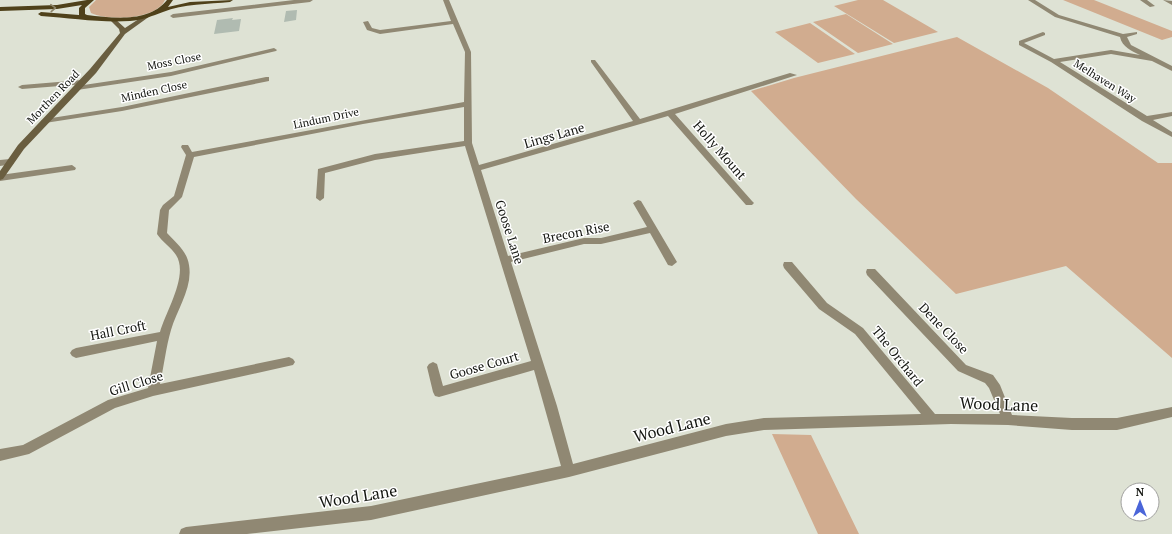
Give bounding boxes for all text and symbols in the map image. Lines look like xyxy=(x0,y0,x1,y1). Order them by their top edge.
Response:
one-way arrow xyxy=(50,3,56,12)
street label: Moss Close xyxy=(146,49,203,73)
street label: Melhaven Way xyxy=(1071,56,1139,106)
street label: Morthen Road xyxy=(24,67,82,127)
street label: Minden Close xyxy=(120,77,189,105)
street label: Lindum Drive xyxy=(292,104,361,132)
street label: Holly Mount xyxy=(689,117,751,183)
street label: Lings Lane xyxy=(522,118,586,152)
street label: Goose Lane xyxy=(491,198,529,266)
street label: Brecon Rise xyxy=(541,217,611,247)
street label: Dene Close xyxy=(915,298,973,358)
street label: Hall Croft xyxy=(88,316,148,344)
street label: The Orchard xyxy=(868,322,928,390)
street label: Goose Court xyxy=(447,346,521,383)
street label: Gill Close xyxy=(107,366,165,400)
street label: Wood Lane xyxy=(959,392,1039,416)
street label: Wood Lane xyxy=(631,407,713,447)
street label: Wood Lane xyxy=(317,479,399,513)
north arrow xyxy=(1120,482,1160,522)
text: N xyxy=(1136,485,1145,499)

